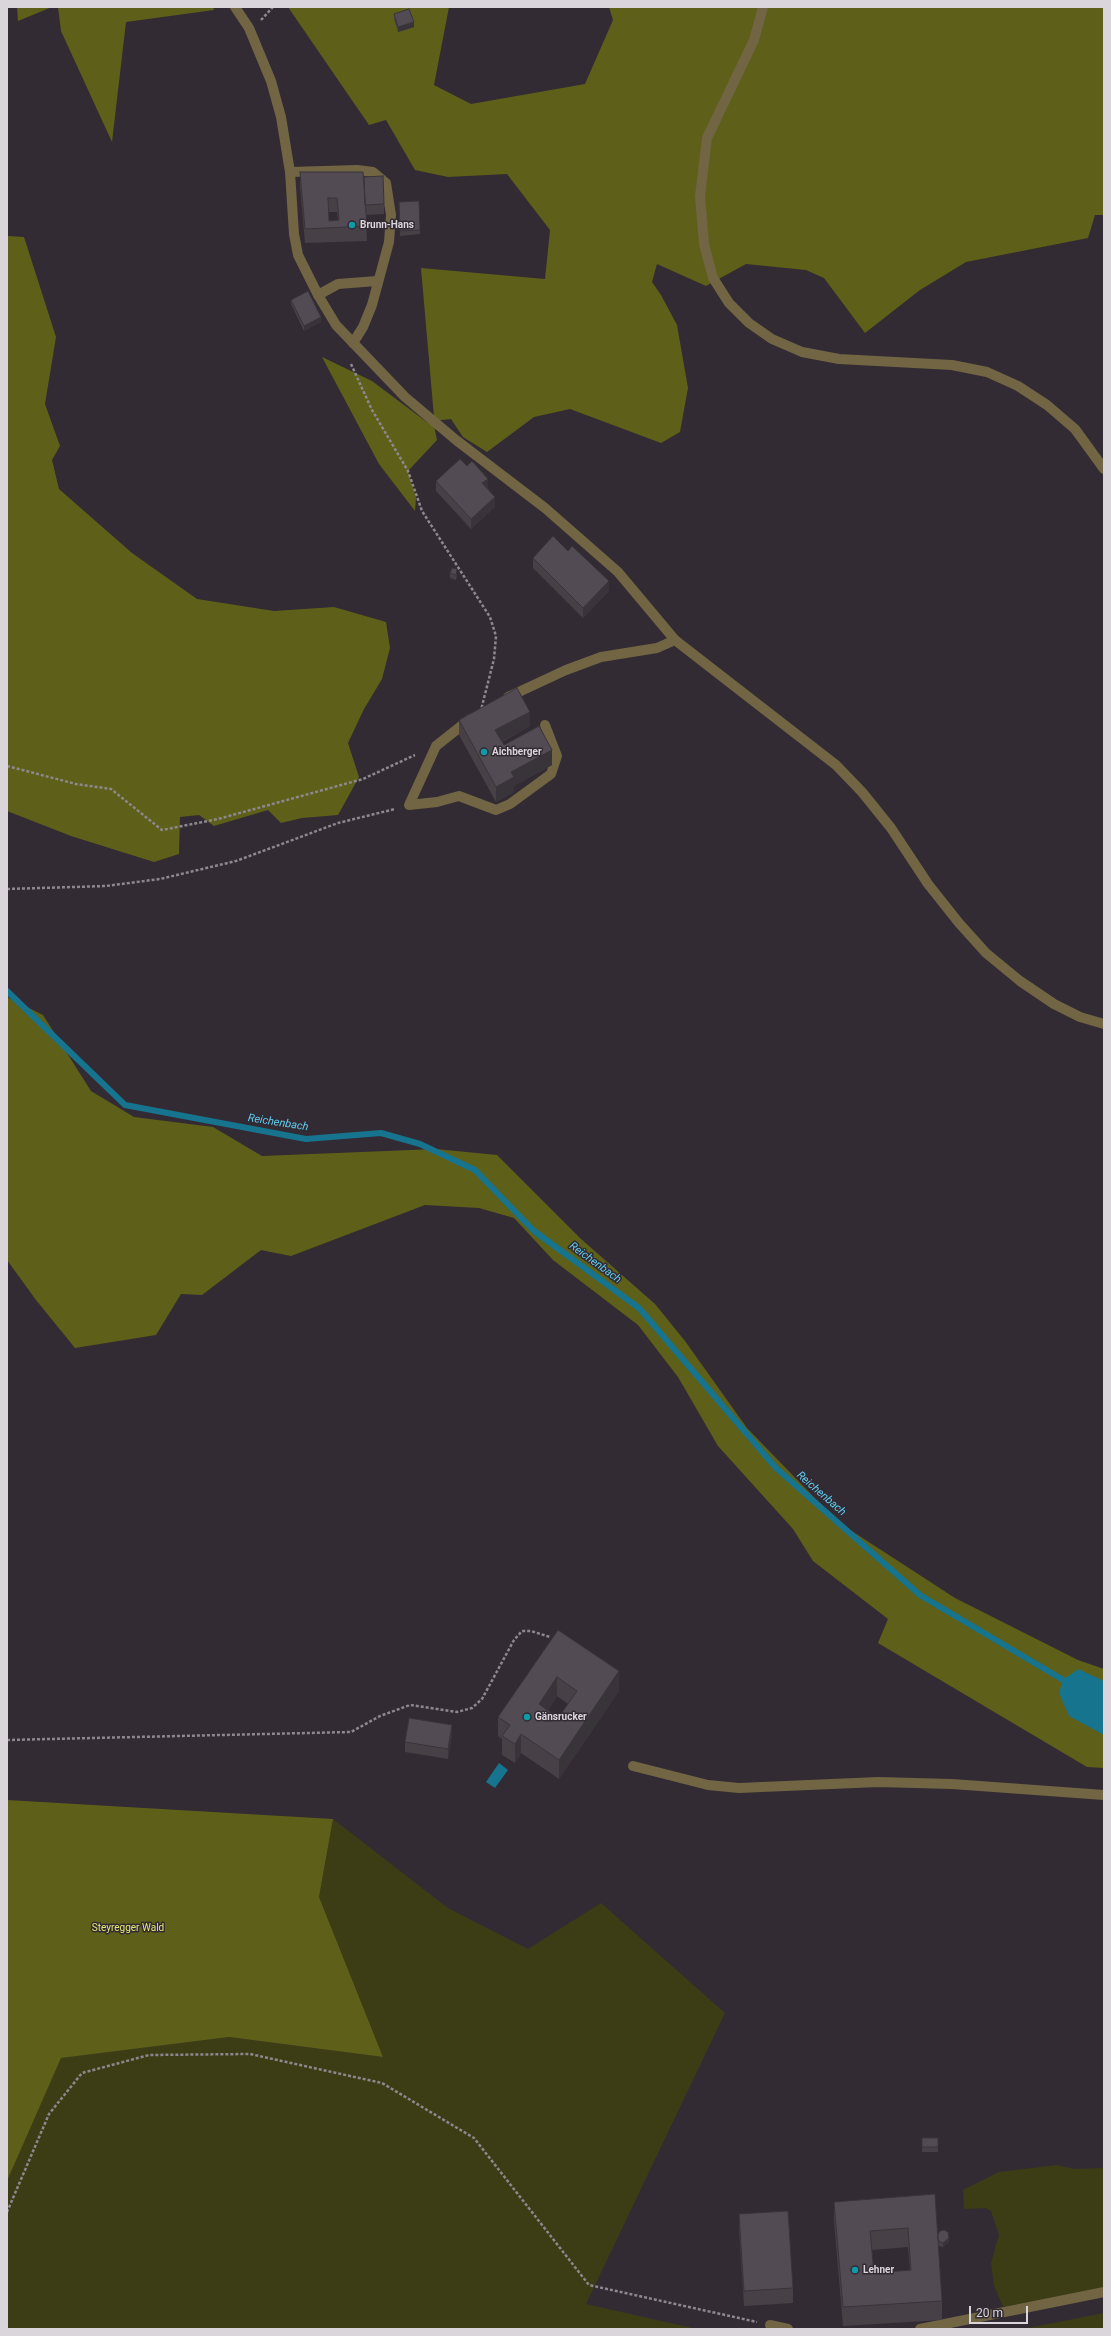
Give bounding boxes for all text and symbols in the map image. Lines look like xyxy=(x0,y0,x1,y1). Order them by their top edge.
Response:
place label: Brunn-Hans xyxy=(360,219,414,231)
marker: Brunn-Hans xyxy=(347,220,357,230)
place label: Aichberger xyxy=(492,746,542,758)
marker: Aichberger xyxy=(479,747,489,757)
water label: Reichenbach xyxy=(247,1112,309,1134)
water label: Reichenbach xyxy=(566,1240,624,1286)
water label: Reichenbach xyxy=(794,1469,848,1519)
place label: Gänsrucker xyxy=(535,1711,587,1723)
marker: Gänsrucker xyxy=(522,1712,532,1722)
park label: Steyregger Wald xyxy=(92,1922,164,1934)
place label: Lehner xyxy=(863,2264,894,2276)
marker: Lehner xyxy=(850,2265,860,2275)
scale bar xyxy=(971,2298,1030,2324)
text: 20 m xyxy=(976,2306,1003,2320)

